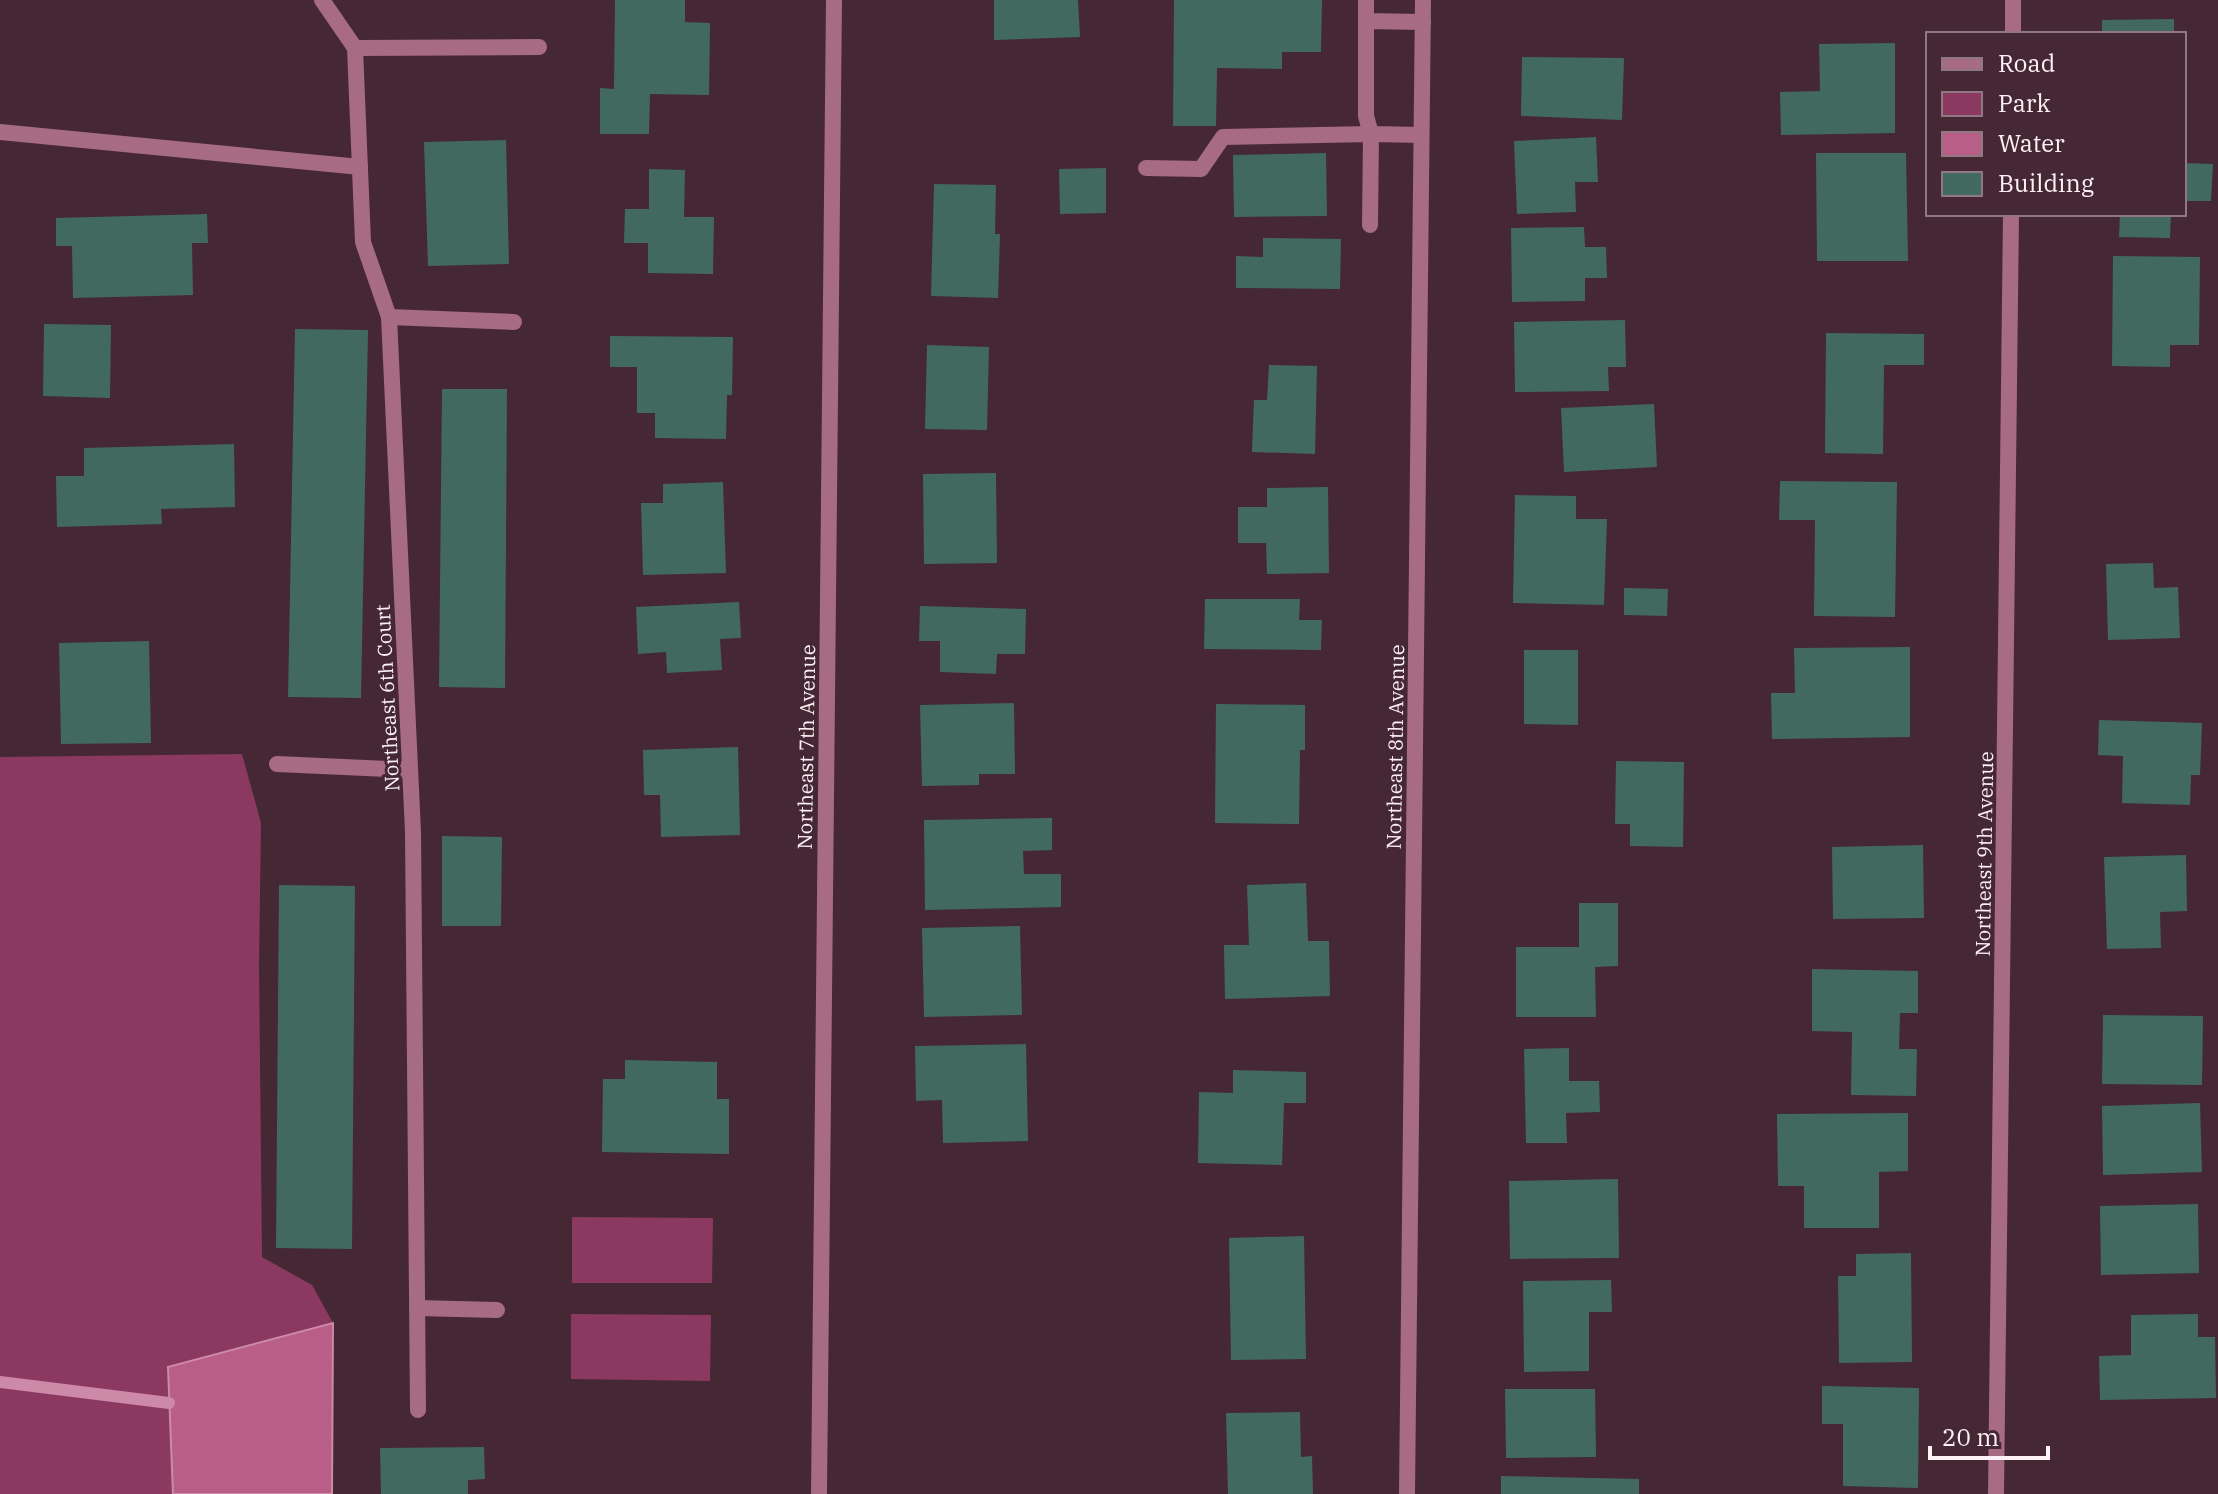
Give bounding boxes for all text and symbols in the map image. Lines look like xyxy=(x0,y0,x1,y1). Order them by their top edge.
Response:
legend xyxy=(1926,32,2186,216)
text: Road xyxy=(1998,47,2055,79)
text: Park xyxy=(1998,87,2050,119)
text: Water xyxy=(1998,127,2065,159)
text: Building xyxy=(1998,167,2094,199)
street label: Northeast 6th Court xyxy=(369,604,405,792)
street label: Northeast 7th Avenue xyxy=(791,644,821,850)
street label: Northeast 8th Avenue xyxy=(1380,644,1410,850)
street label: Northeast 9th Avenue xyxy=(1969,751,1999,957)
scale bar xyxy=(1930,1410,2048,1460)
text: 20 m xyxy=(1942,1421,1999,1453)

